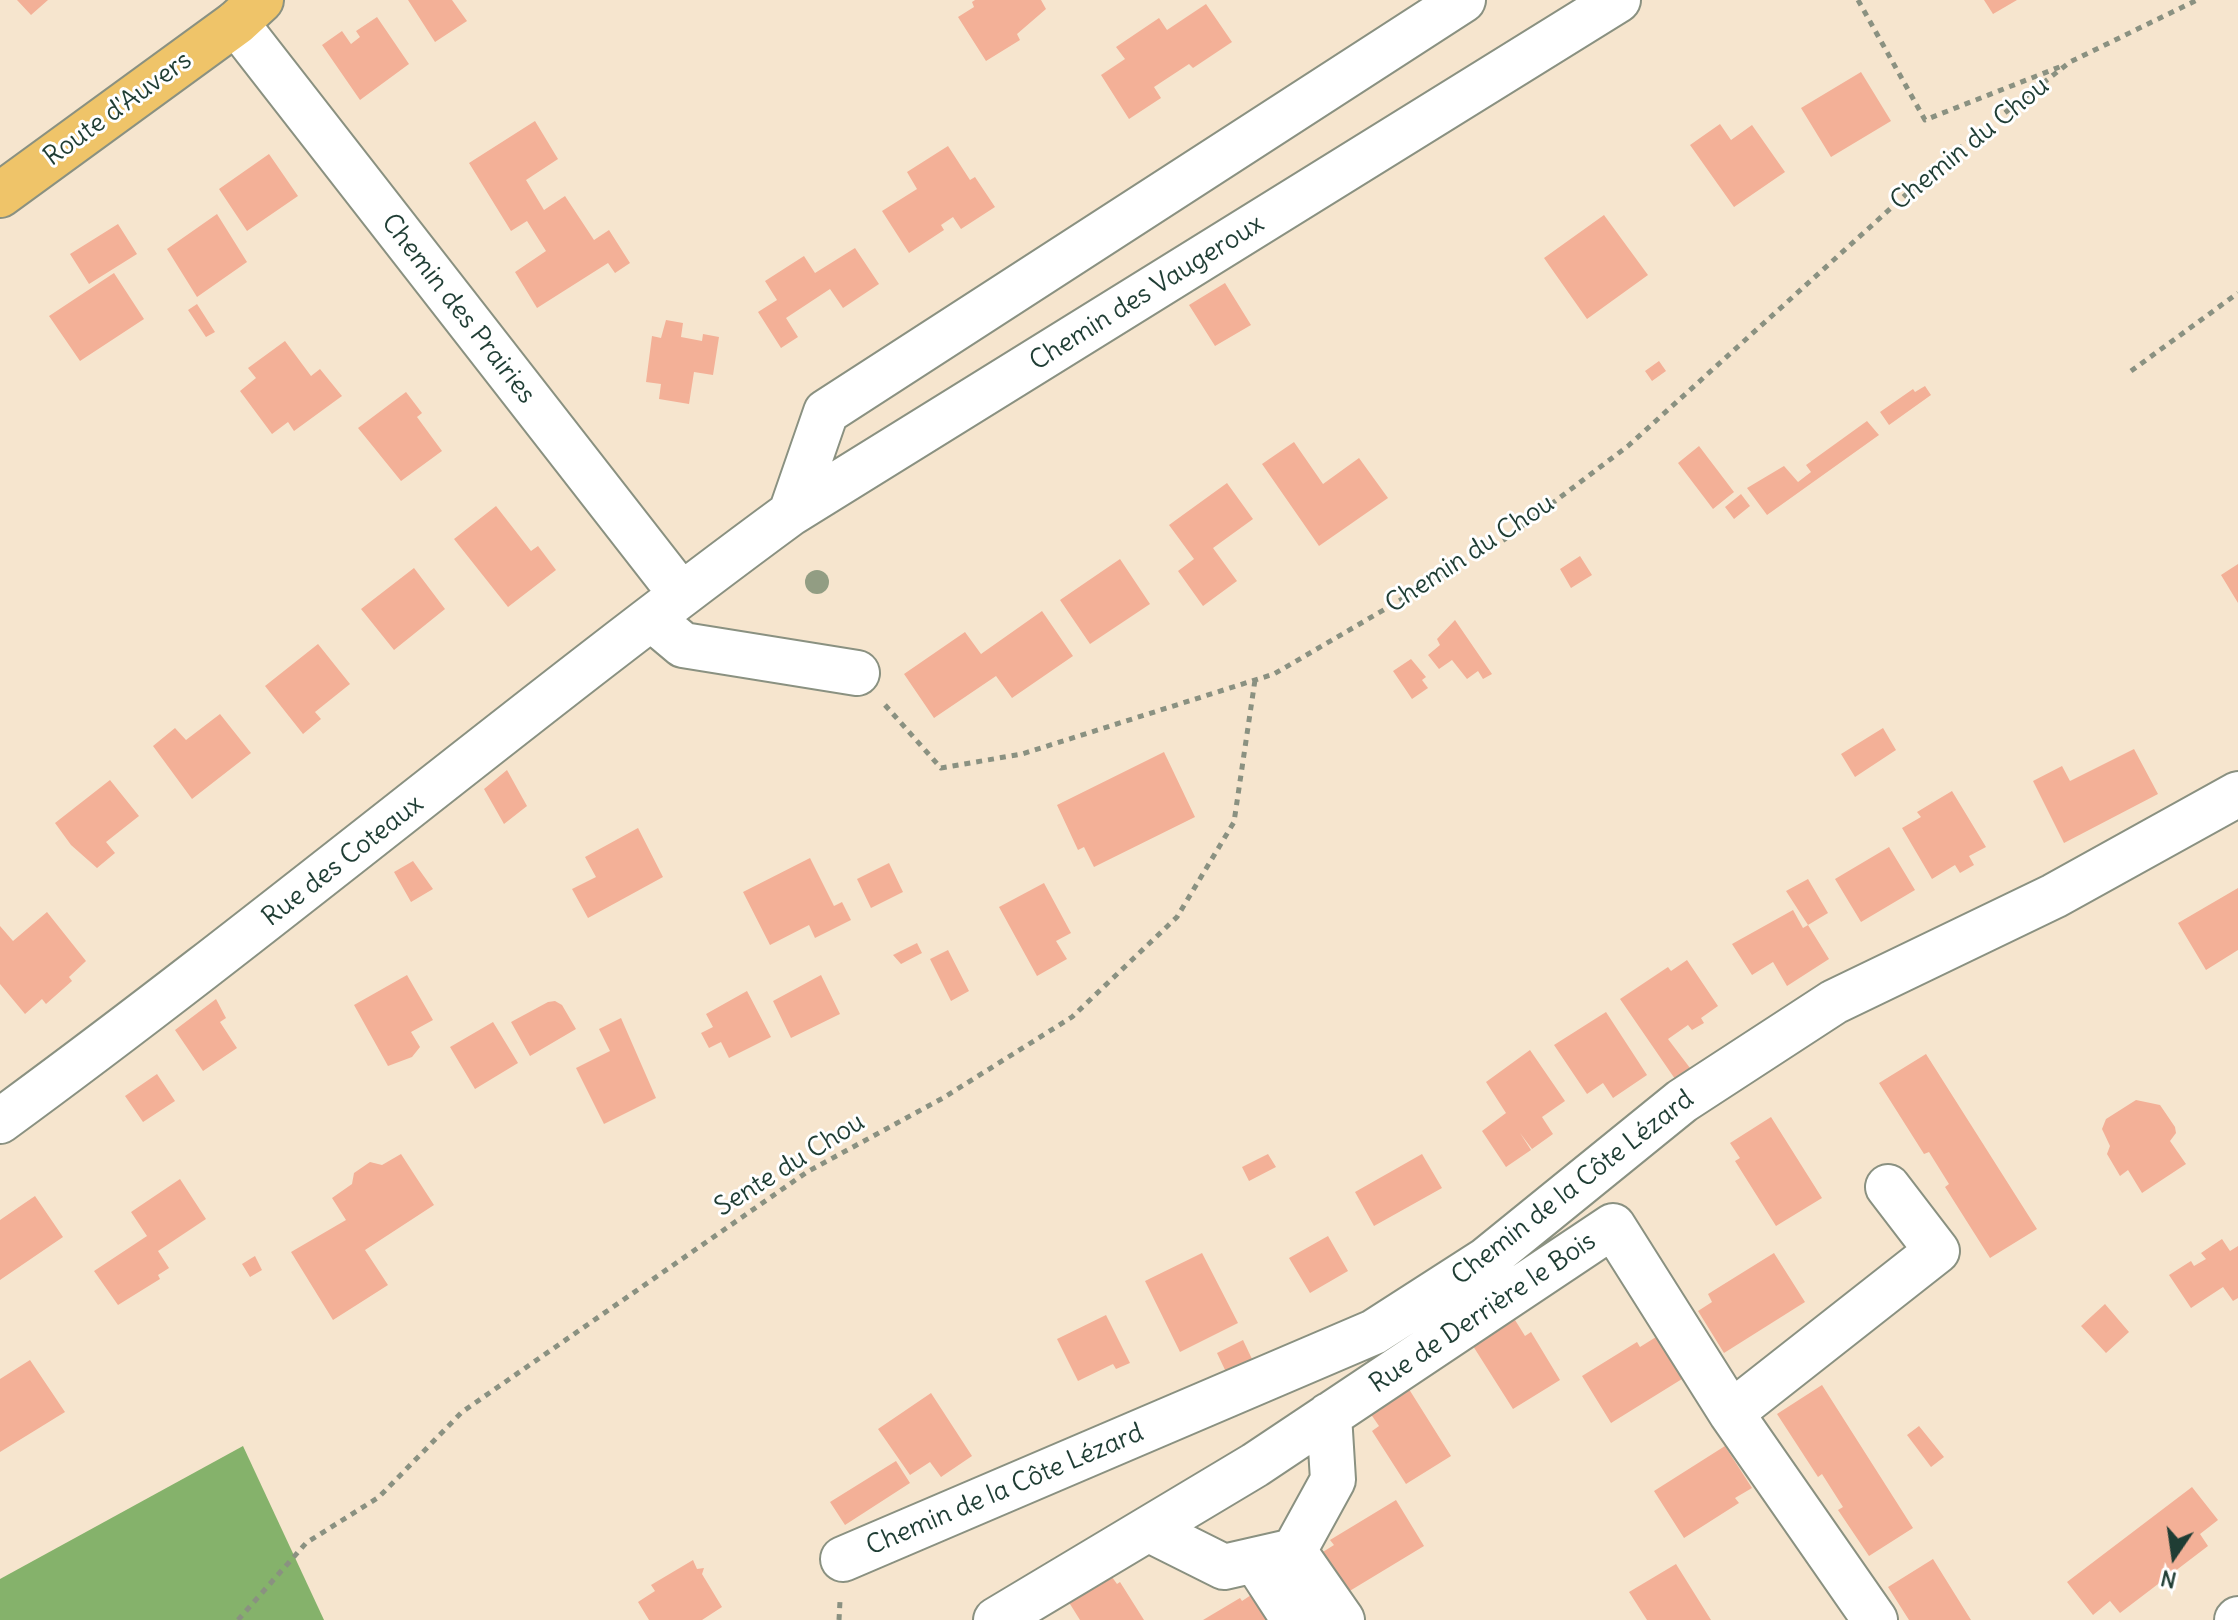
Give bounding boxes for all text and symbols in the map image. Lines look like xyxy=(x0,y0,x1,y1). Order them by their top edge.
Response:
street label: Route d'Auvers xyxy=(38,45,198,173)
street label: Chemin du Chou xyxy=(1885,71,2055,217)
street label: Chemin des Prairies xyxy=(374,208,542,410)
street label: Chemin des Vaugeroux xyxy=(1024,208,1270,378)
street label: Chemin du Chou xyxy=(1380,488,1560,620)
street label: Rue des Coteaux xyxy=(256,789,430,933)
street label: Chemin de la Côte Lézard xyxy=(1446,1084,1700,1292)
street label: Sente du Chou xyxy=(709,1107,871,1223)
street label: Rue de Derrière le Bois xyxy=(1364,1226,1602,1400)
street label: Chemin de la Côte Lézard xyxy=(862,1417,1148,1563)
north arrow xyxy=(2134,1516,2214,1596)
text: N xyxy=(2158,1564,2179,1595)

